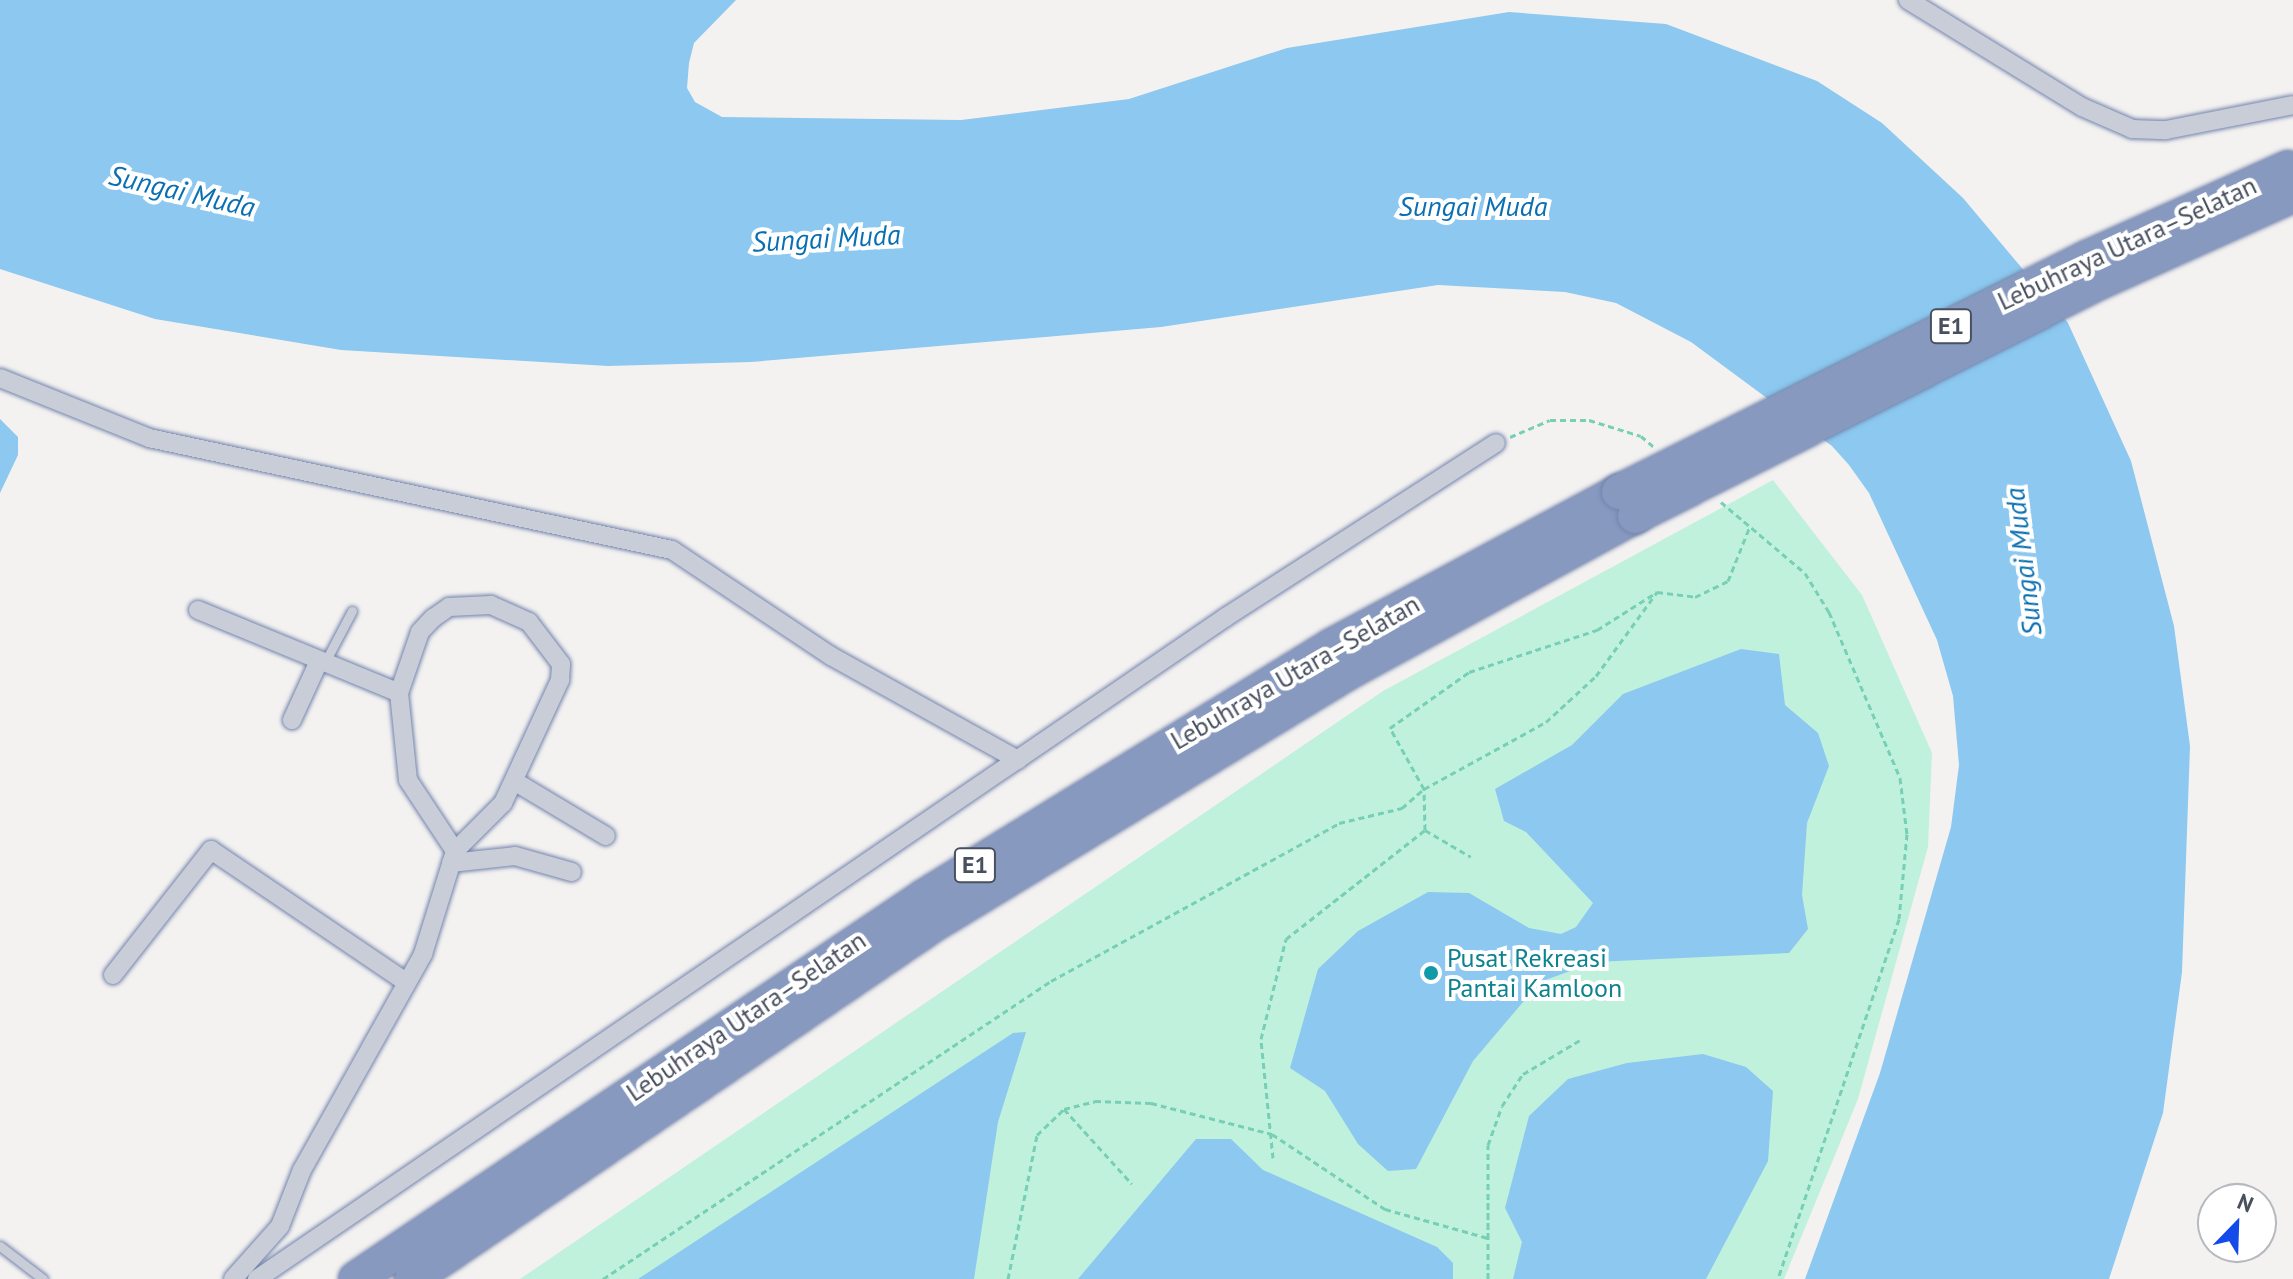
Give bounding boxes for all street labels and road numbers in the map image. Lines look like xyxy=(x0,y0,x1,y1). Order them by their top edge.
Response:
street label: Lebuhraya Utara–Selatan xyxy=(1993,169,2261,317)
road number: E1 xyxy=(1929,306,1973,346)
street label: Lebuhraya Utara–Selatan xyxy=(1165,588,1425,756)
road number: E1 xyxy=(953,845,997,885)
street label: Lebuhraya Utara–Selatan xyxy=(620,924,872,1108)

